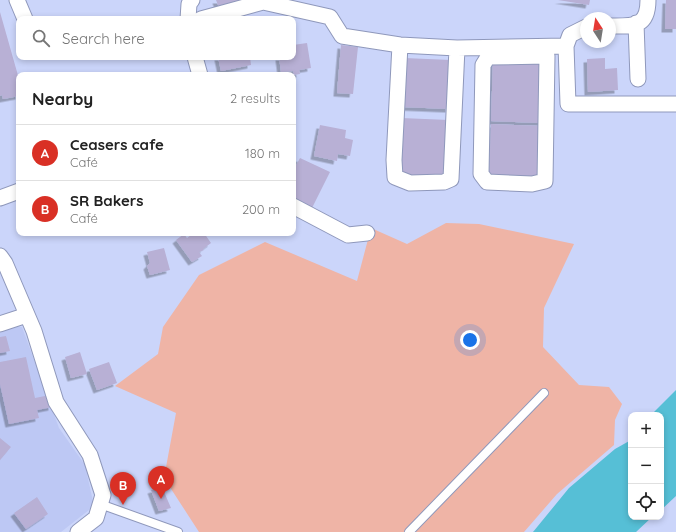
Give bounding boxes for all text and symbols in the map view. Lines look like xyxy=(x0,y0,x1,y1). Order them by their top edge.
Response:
north arrow xyxy=(580,12,616,48)
search box xyxy=(16,16,296,60)
icon: search xyxy=(30,27,52,49)
text: Search here xyxy=(62,29,145,48)
text: Nearby xyxy=(32,88,93,109)
text: 2 results xyxy=(230,90,280,106)
text: Ceasers cafe xyxy=(70,135,164,154)
text: A xyxy=(41,145,49,161)
text: 180 m xyxy=(245,145,280,161)
text: Café xyxy=(70,154,98,170)
text: SR Bakers xyxy=(70,191,144,210)
text: B xyxy=(41,201,49,217)
text: 200 m xyxy=(242,201,280,217)
text: Café xyxy=(70,210,98,226)
your location xyxy=(460,330,480,350)
map controls xyxy=(628,412,664,520)
button: + xyxy=(628,412,664,448)
button: − xyxy=(628,448,664,484)
pin: A xyxy=(148,466,174,499)
pin: B xyxy=(110,472,136,505)
button: locate xyxy=(628,484,664,520)

